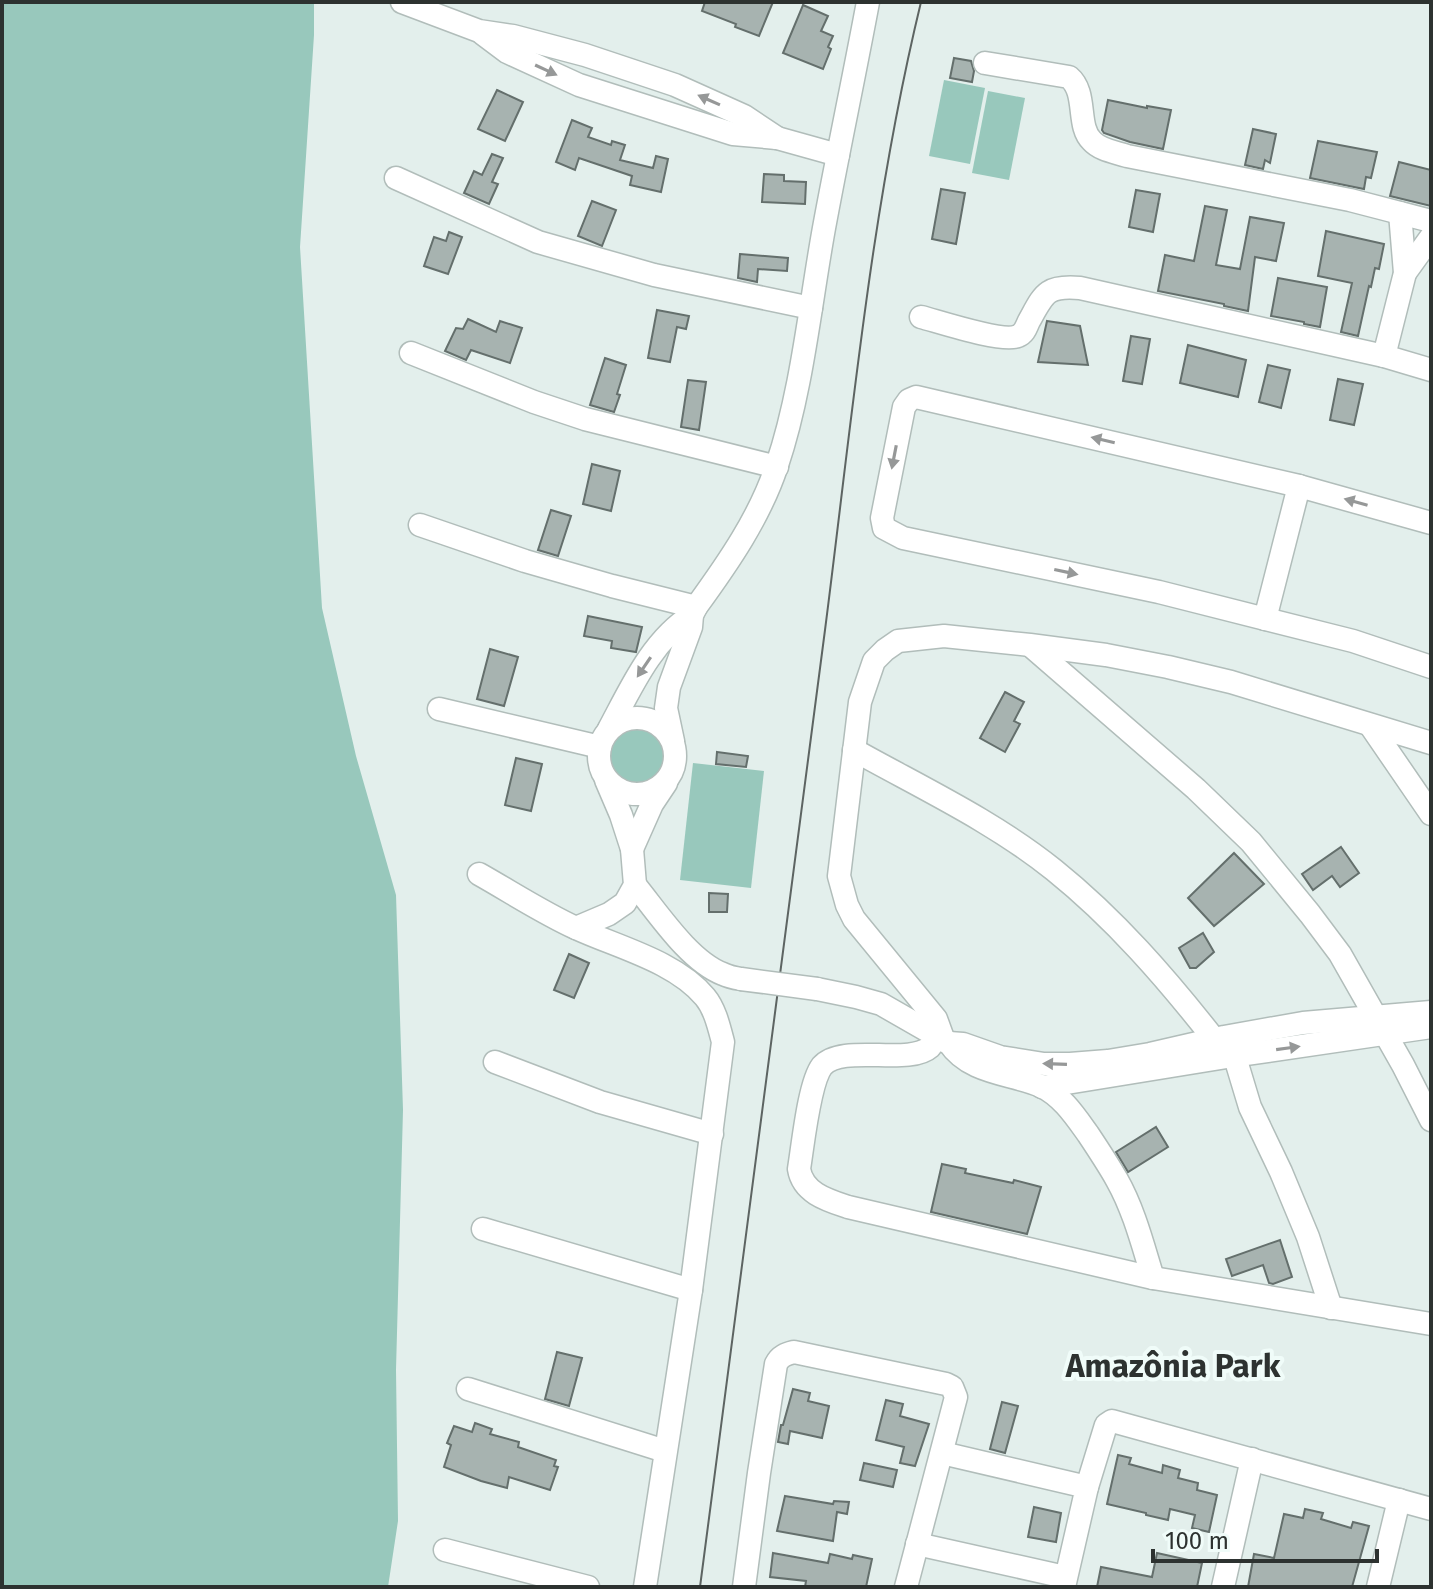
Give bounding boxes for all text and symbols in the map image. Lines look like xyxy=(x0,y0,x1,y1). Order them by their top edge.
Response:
one-way arrow xyxy=(534,63,558,77)
one-way arrow xyxy=(697,94,721,107)
one-way arrow xyxy=(1091,434,1116,446)
one-way arrow xyxy=(888,445,900,470)
one-way arrow xyxy=(1343,495,1367,508)
one-way arrow xyxy=(1053,566,1078,579)
one-way arrow xyxy=(637,656,652,678)
one-way arrow xyxy=(1275,1041,1300,1054)
one-way arrow xyxy=(1042,1057,1067,1070)
district label: Amazônia Park xyxy=(1065,1347,1281,1385)
scale bar xyxy=(1153,1513,1377,1563)
text: 100 m xyxy=(1165,1527,1229,1555)

